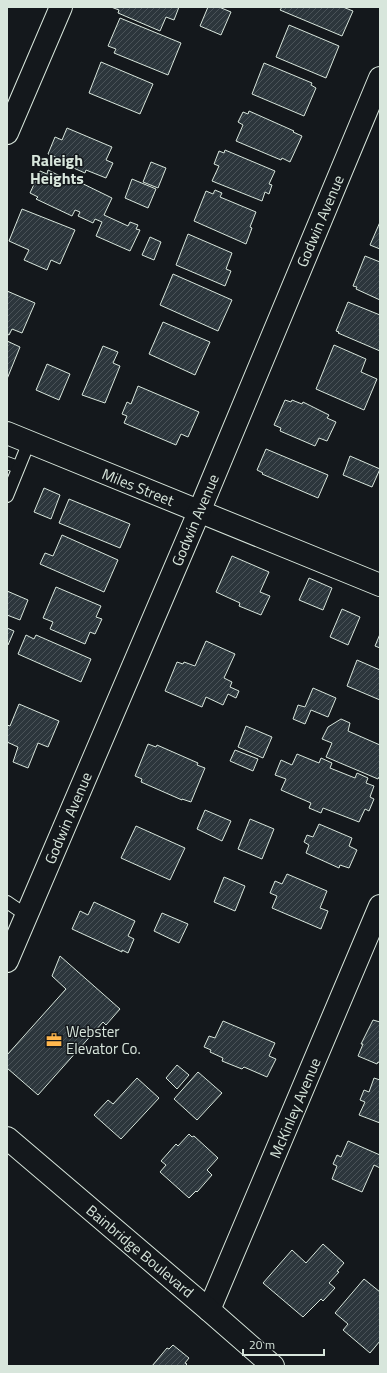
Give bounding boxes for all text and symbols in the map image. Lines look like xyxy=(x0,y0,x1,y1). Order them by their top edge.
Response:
district label: Raleigh Heights xyxy=(30,148,84,190)
street label: Godwin Avenue xyxy=(290,171,350,271)
street label: Miles Street xyxy=(99,462,178,512)
street label: Godwin Avenue xyxy=(165,470,225,570)
street label: Godwin Avenue xyxy=(38,768,98,868)
place label: Webster Elevator Co. xyxy=(66,1020,141,1060)
office icon: Webster Elevator Co. xyxy=(45,1031,63,1049)
street label: McKinley Avenue xyxy=(263,1054,327,1162)
street label: Bainbridge Boulevard xyxy=(81,1199,199,1303)
scale bar xyxy=(243,1331,324,1357)
text: 20 m xyxy=(249,1335,275,1354)

